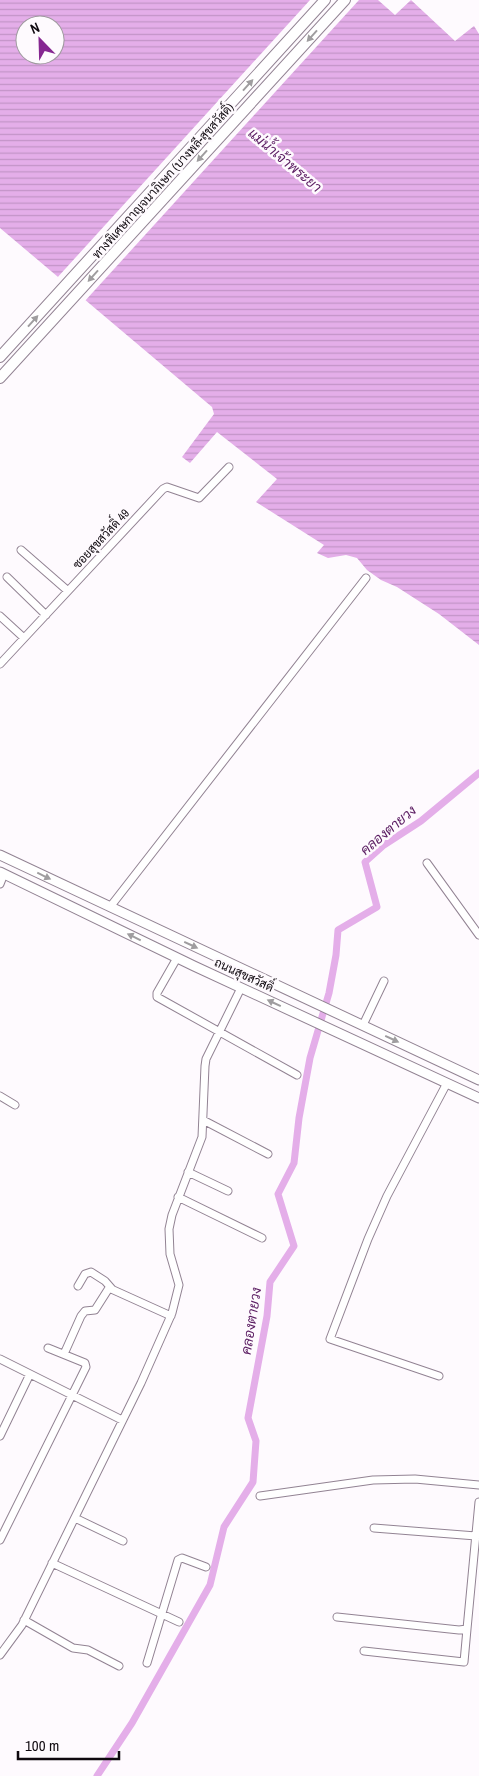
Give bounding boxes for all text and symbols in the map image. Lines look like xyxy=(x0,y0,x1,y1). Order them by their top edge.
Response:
north arrow xyxy=(15,15,65,65)
text: N xyxy=(28,18,42,38)
one-way arrow xyxy=(306,30,318,42)
one-way arrow xyxy=(242,79,254,91)
street label: ทางพิเศษกาญจนาภิเษก (บางพลี-สุขสวัสดิ์) xyxy=(86,97,238,263)
water label: แม่น้ำเจ้าพระยา xyxy=(245,122,328,196)
one-way arrow xyxy=(197,150,208,163)
one-way arrow xyxy=(87,270,99,282)
one-way arrow xyxy=(27,316,39,328)
street label: ซอยสุขสวัสดิ์ 49 xyxy=(67,503,134,573)
water label: คลองตายวง xyxy=(356,801,420,859)
one-way arrow xyxy=(37,872,51,880)
one-way arrow xyxy=(127,933,141,941)
one-way arrow xyxy=(184,941,198,949)
street label: ถนนสุขสวัสดิ์ xyxy=(211,951,278,997)
one-way arrow xyxy=(267,998,281,1006)
one-way arrow xyxy=(385,1035,399,1043)
water label: คลองตายวง xyxy=(237,1286,265,1356)
scale bar xyxy=(18,1728,119,1760)
text: 100 m xyxy=(25,1735,59,1756)

